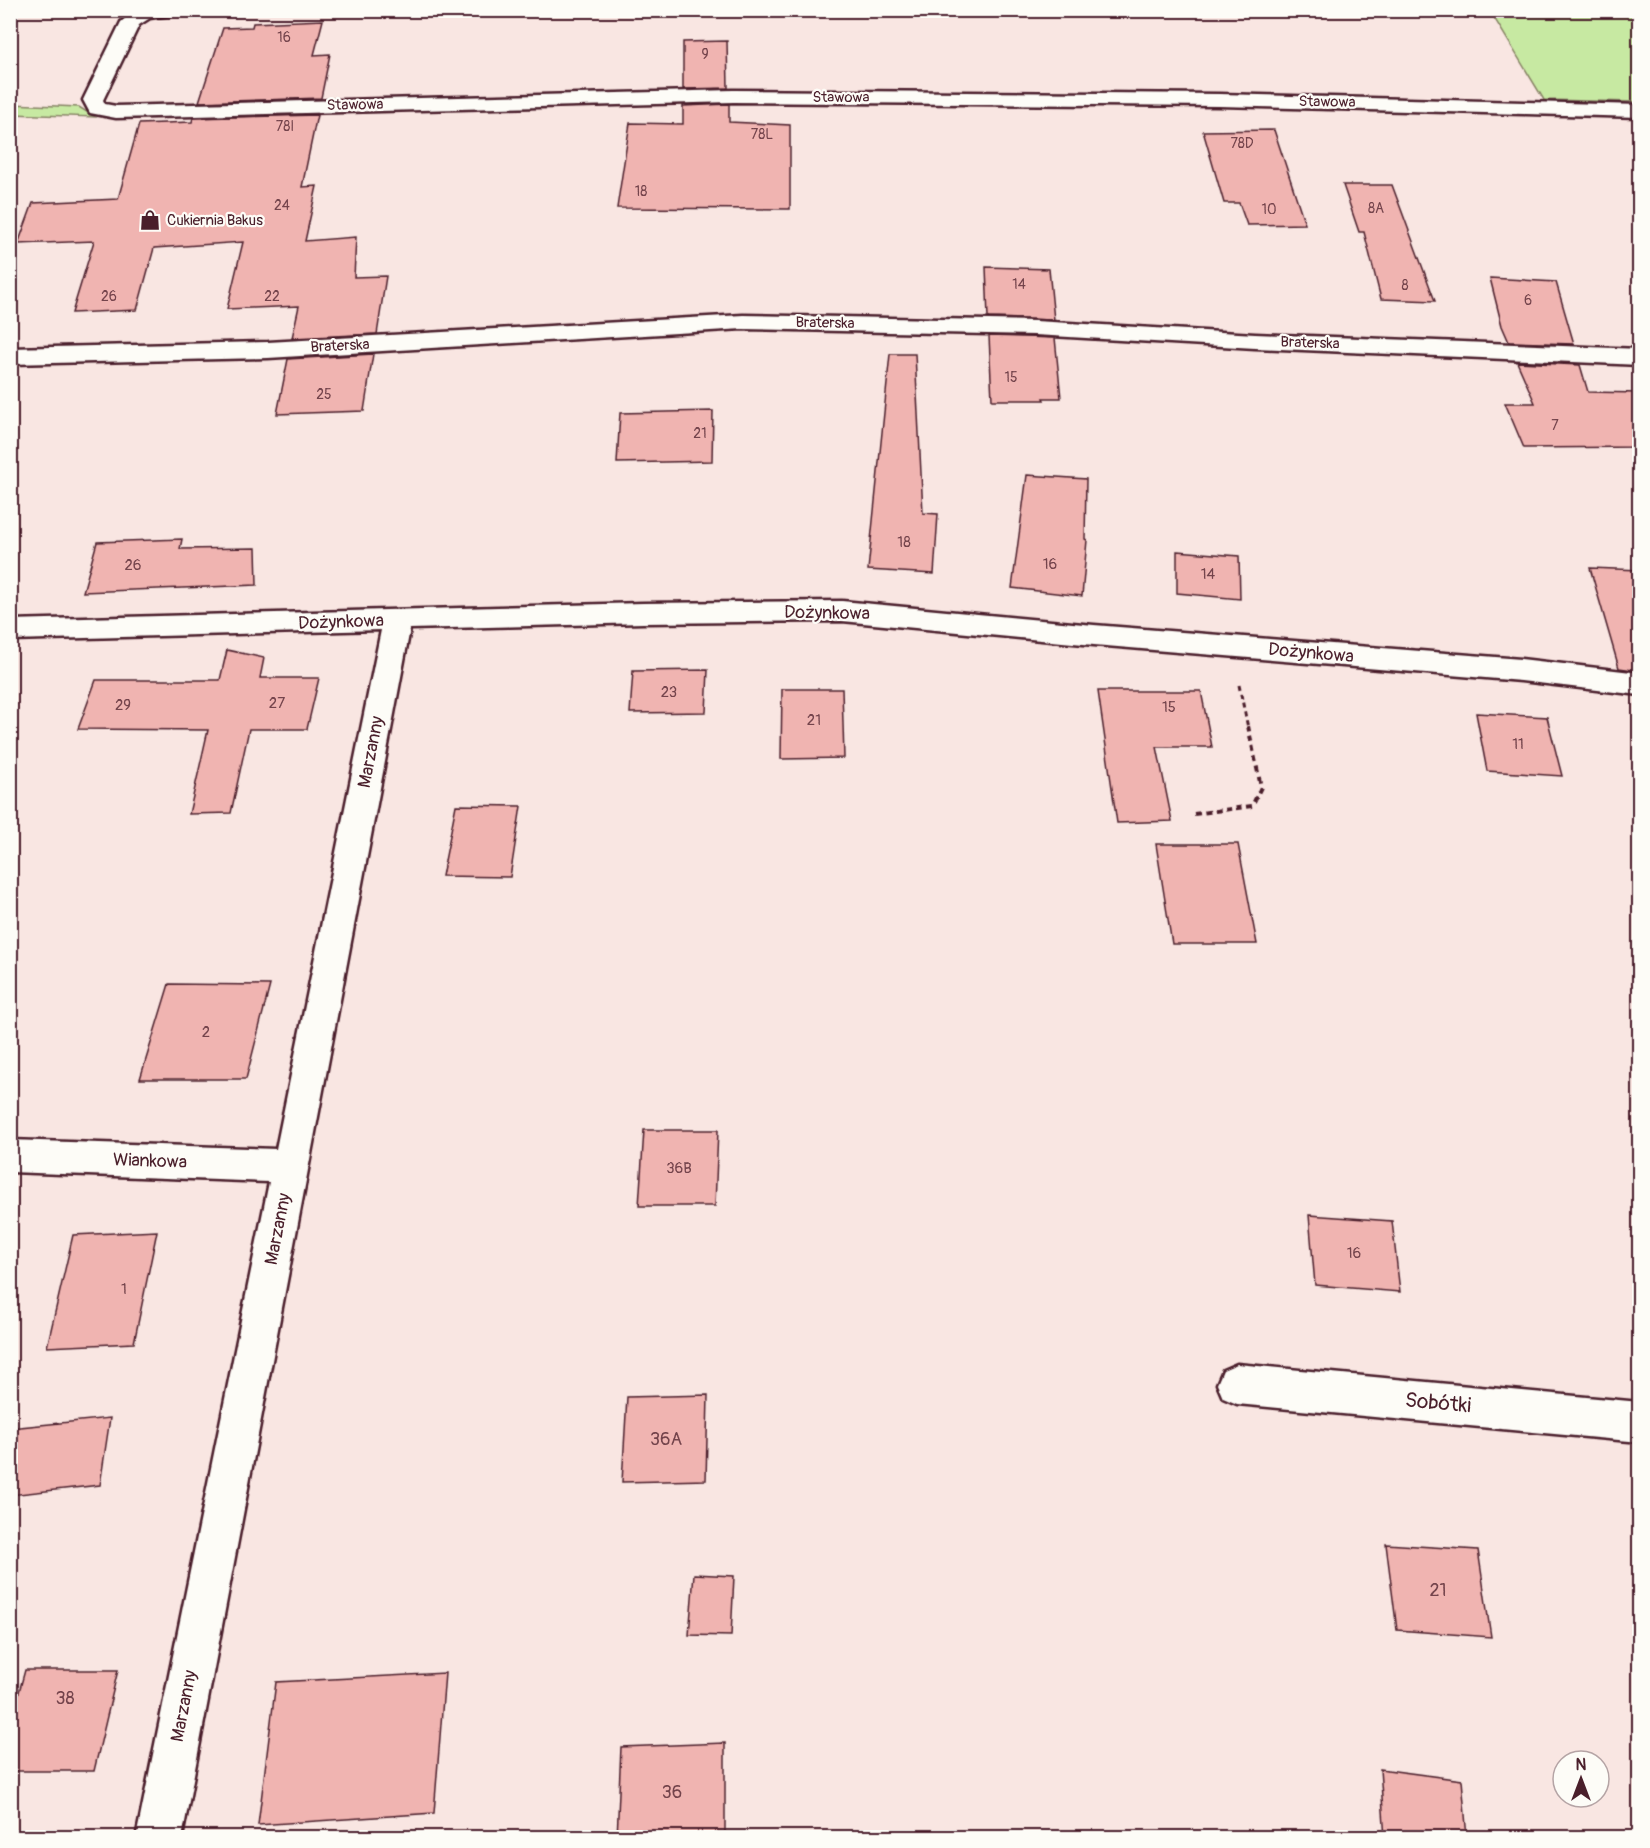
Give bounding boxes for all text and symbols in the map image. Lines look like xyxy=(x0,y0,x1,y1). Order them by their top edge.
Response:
house number: 16 xyxy=(277,29,291,46)
house number: 9 xyxy=(701,46,709,63)
street label: Stawowa xyxy=(813,88,869,107)
street label: Stawowa xyxy=(1298,92,1356,112)
street label: Stawowa xyxy=(326,95,384,115)
house number: 78I xyxy=(276,118,294,135)
house number: 78L xyxy=(751,126,773,143)
house number: 78D xyxy=(1230,135,1254,152)
house number: 18 xyxy=(635,183,647,200)
house number: 24 xyxy=(274,197,290,214)
house number: 8A xyxy=(1368,200,1384,217)
house number: 10 xyxy=(1261,201,1277,218)
shop icon: Cukiernia Bakus xyxy=(138,208,162,232)
place label: Cukiernia Bakus xyxy=(167,211,263,230)
house number: 14 xyxy=(1012,276,1026,293)
house number: 8 xyxy=(1401,277,1409,294)
house number: 26 xyxy=(101,288,117,305)
house number: 22 xyxy=(264,288,280,305)
house number: 6 xyxy=(1524,292,1532,309)
street label: Braterska xyxy=(795,313,855,333)
street label: Braterska xyxy=(1280,332,1340,354)
street label: Braterska xyxy=(310,335,370,357)
house number: 15 xyxy=(1004,369,1018,386)
house number: 25 xyxy=(316,386,332,403)
house number: 7 xyxy=(1551,417,1559,434)
house number: 21 xyxy=(693,425,707,442)
house number: 18 xyxy=(897,533,911,552)
house number: 16 xyxy=(1043,555,1057,574)
house number: 26 xyxy=(124,556,142,575)
house number: 14 xyxy=(1201,565,1216,584)
street label: Dożynkowa xyxy=(784,601,870,625)
street label: Dożynkowa xyxy=(298,609,384,635)
street label: Dożynkowa xyxy=(1267,638,1355,668)
house number: 23 xyxy=(661,683,677,702)
house number: 27 xyxy=(269,694,285,713)
house number: 29 xyxy=(115,696,131,715)
house number: 15 xyxy=(1162,698,1176,717)
house number: 21 xyxy=(807,711,821,730)
street label: Marzanny xyxy=(353,714,389,790)
house number: 11 xyxy=(1512,735,1524,754)
house number: 2 xyxy=(202,1023,210,1042)
street label: Wiankowa xyxy=(113,1148,187,1174)
house number: 36B xyxy=(666,1159,692,1178)
street label: Marzanny xyxy=(260,1191,296,1267)
house number: 16 xyxy=(1347,1244,1361,1263)
house number: 1 xyxy=(121,1280,127,1299)
street label: Sobótki xyxy=(1404,1387,1472,1419)
house number: 36A xyxy=(650,1428,682,1451)
house number: 21 xyxy=(1429,1579,1447,1602)
street label: Marzanny xyxy=(166,1668,202,1744)
house number: 38 xyxy=(55,1687,75,1710)
north arrow xyxy=(1551,1749,1611,1809)
text: N xyxy=(1576,1755,1587,1775)
house number: 36 xyxy=(662,1781,682,1804)

